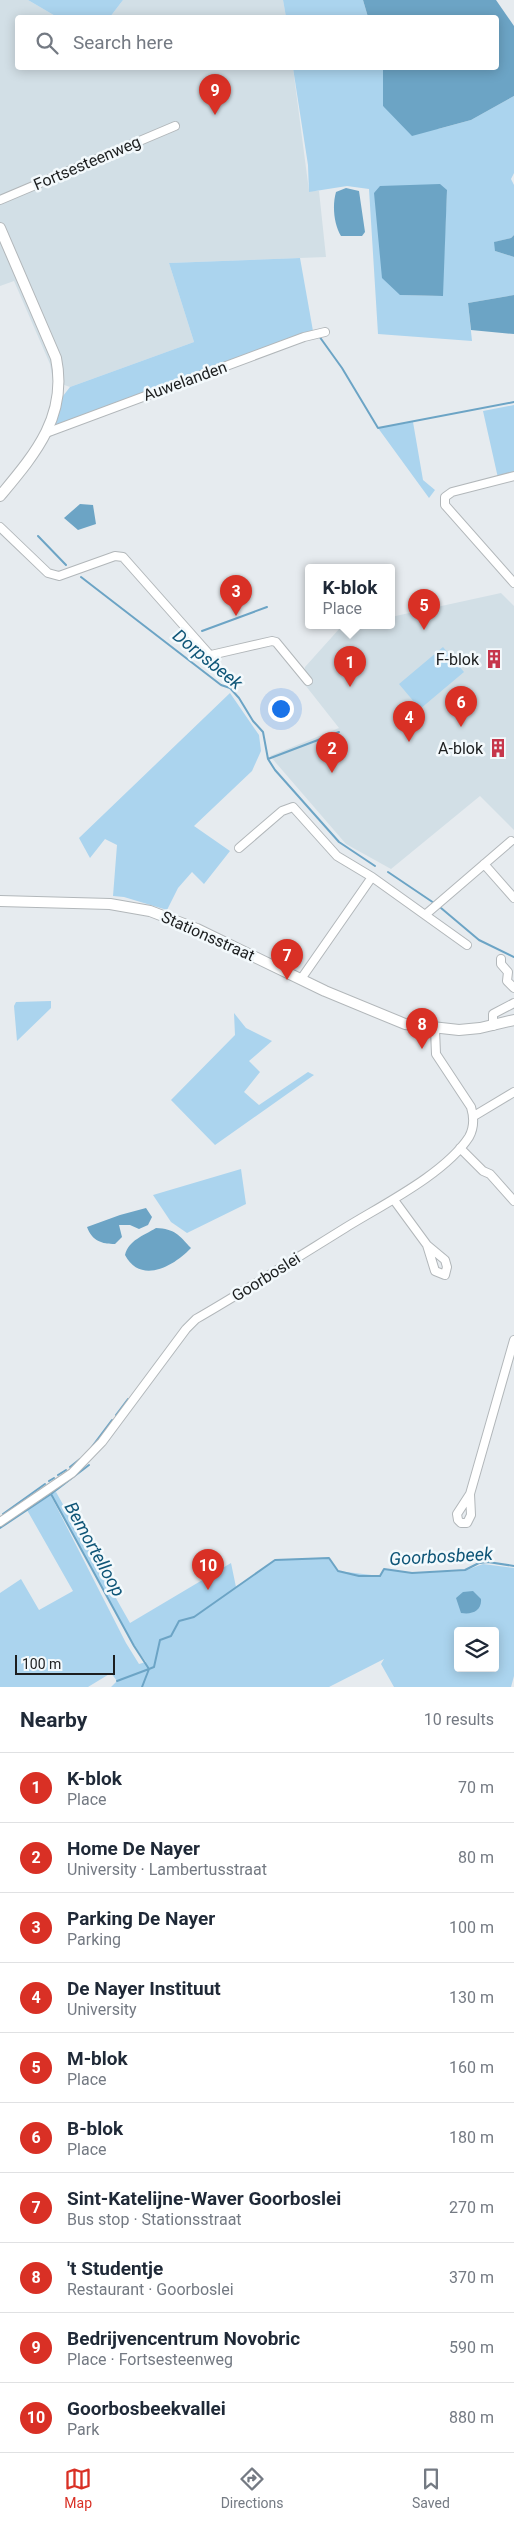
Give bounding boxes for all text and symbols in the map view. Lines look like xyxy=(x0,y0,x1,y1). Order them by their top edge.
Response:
search box xyxy=(15,15,499,70)
icon: search xyxy=(33,29,61,57)
text: Search here xyxy=(73,31,173,54)
pin: 9 xyxy=(199,74,231,115)
street label: Fortsesteenweg xyxy=(31,132,143,194)
street label: Auwelanden xyxy=(141,357,229,405)
popup xyxy=(305,564,395,629)
pin: 3 xyxy=(220,575,252,616)
text: K-blok xyxy=(323,576,377,599)
pin: 5 xyxy=(408,589,440,630)
text: Place xyxy=(323,599,362,618)
water label: Dorpsbeek xyxy=(169,625,248,694)
pin: 1 xyxy=(334,646,366,687)
building icon: F-blok xyxy=(483,648,505,670)
place label: F-blok xyxy=(436,650,480,669)
pin: 6 xyxy=(445,686,477,727)
your location xyxy=(268,696,294,722)
pin: 4 xyxy=(393,701,425,742)
pin: 2 xyxy=(316,732,348,773)
building icon: A-blok xyxy=(487,737,509,759)
place label: A-blok xyxy=(438,739,484,758)
street label: Stationsstraat xyxy=(158,907,258,965)
pin: 7 xyxy=(271,939,303,980)
pin: 8 xyxy=(406,1008,438,1049)
street label: Goorboslei xyxy=(228,1248,304,1306)
water label: Bemortelloop xyxy=(60,1498,130,1600)
water label: Goorbosbeek xyxy=(389,1543,494,1569)
pin: 10 xyxy=(192,1549,224,1590)
map controls xyxy=(454,1627,499,1672)
button: layers xyxy=(454,1627,499,1672)
scale bar xyxy=(15,1652,115,1675)
text: 100 m xyxy=(22,1656,61,1672)
text: Nearby xyxy=(20,1708,87,1732)
text: 10 results xyxy=(424,1710,494,1729)
text: K-blok xyxy=(67,1767,122,1790)
text: 1 xyxy=(31,1778,41,1797)
text: 70 m xyxy=(458,1778,494,1797)
text: Place xyxy=(67,1790,107,1809)
text: Home De Nayer xyxy=(67,1837,200,1860)
text: 2 xyxy=(31,1848,41,1867)
text: 80 m xyxy=(458,1848,494,1867)
text: University · Lambertusstraat xyxy=(67,1860,267,1879)
text: Parking De Nayer xyxy=(67,1907,215,1930)
text: 3 xyxy=(31,1918,41,1937)
text: 100 m xyxy=(449,1918,494,1937)
text: Parking xyxy=(67,1930,121,1949)
text: De Nayer Instituut xyxy=(67,1977,221,2000)
text: 4 xyxy=(31,1988,41,2007)
text: 130 m xyxy=(449,1988,494,2007)
text: University xyxy=(67,2000,137,2019)
text: M-blok xyxy=(67,2047,128,2070)
text: 5 xyxy=(31,2058,41,2077)
text: 160 m xyxy=(449,2058,494,2077)
text: Place xyxy=(67,2070,107,2089)
text: B-blok xyxy=(67,2117,123,2140)
text: 6 xyxy=(31,2128,41,2147)
text: 180 m xyxy=(449,2128,494,2147)
text: Place xyxy=(67,2140,107,2159)
text: Sint-Katelijne-Waver Goorboslei xyxy=(67,2187,341,2210)
text: 7 xyxy=(31,2198,41,2217)
text: 270 m xyxy=(449,2198,494,2217)
text: Bus stop · Stationsstraat xyxy=(67,2210,242,2229)
text: 't Studentje xyxy=(67,2257,163,2280)
text: 8 xyxy=(31,2268,41,2287)
text: 370 m xyxy=(449,2268,494,2287)
text: Restaurant · Goorboslei xyxy=(67,2280,234,2299)
text: Bedrijvencentrum Novobric xyxy=(67,2327,300,2350)
text: 9 xyxy=(31,2338,41,2357)
text: 590 m xyxy=(449,2338,494,2357)
text: Place · Fortsesteenweg xyxy=(67,2350,233,2369)
text: Goorbosbeekvallei xyxy=(67,2397,226,2420)
text: 10 xyxy=(27,2408,45,2427)
text: 880 m xyxy=(449,2408,494,2427)
text: Park xyxy=(67,2420,99,2439)
tab: Map xyxy=(64,2465,92,2511)
tab: Directions xyxy=(221,2465,284,2511)
tab: Saved xyxy=(412,2465,450,2511)

